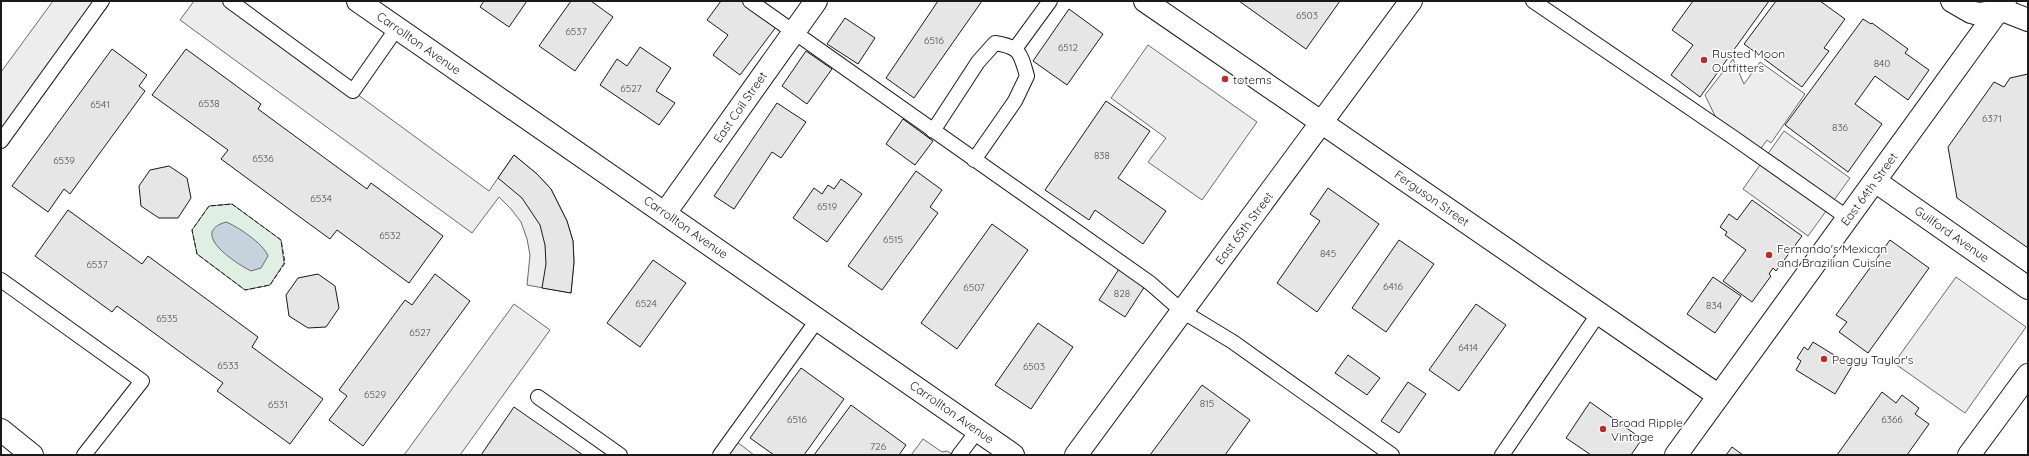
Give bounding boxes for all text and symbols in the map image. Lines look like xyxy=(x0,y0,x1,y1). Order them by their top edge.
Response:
street label: Carrollton Avenue xyxy=(374,8,464,78)
house number: 6503 xyxy=(1296,9,1318,22)
house number: 6537 xyxy=(565,25,587,38)
house number: 6516 xyxy=(924,34,945,47)
house number: 6512 xyxy=(1058,41,1078,54)
place label: Rusted Moon Outfitters xyxy=(1712,46,1785,75)
marker: Rusted Moon Outfitters xyxy=(1699,55,1709,65)
house number: 840 xyxy=(1874,57,1890,70)
street label: East Coil Street xyxy=(710,68,770,146)
place label: totems xyxy=(1233,72,1272,87)
marker: totems xyxy=(1220,74,1230,84)
house number: 6527 xyxy=(620,82,642,95)
house number: 6538 xyxy=(198,97,220,110)
house number: 6541 xyxy=(90,98,110,111)
house number: 6371 xyxy=(1982,112,2002,125)
house number: 836 xyxy=(1832,121,1849,134)
house number: 838 xyxy=(1094,149,1110,162)
street label: East 64th Street xyxy=(1837,149,1901,229)
house number: 6536 xyxy=(252,152,274,165)
house number: 6539 xyxy=(53,154,75,167)
street label: Ferguson Street xyxy=(1392,167,1472,229)
street label: East 65th Street xyxy=(1212,189,1276,267)
house number: 6534 xyxy=(310,192,332,205)
street label: Carrollton Avenue xyxy=(641,192,731,262)
house number: 6519 xyxy=(817,200,837,213)
street label: Guilford Avenue xyxy=(1912,203,1992,265)
house number: 6532 xyxy=(379,229,401,242)
house number: 6515 xyxy=(883,233,903,246)
place label: Fernando's Mexican and Brazilian Cuisine xyxy=(1777,241,1892,270)
house number: 845 xyxy=(1320,247,1336,260)
marker: Fernando's Mexican and Brazilian Cuisine xyxy=(1764,250,1774,260)
house number: 6537 xyxy=(86,258,108,271)
house number: 6416 xyxy=(1383,280,1404,293)
house number: 6507 xyxy=(963,281,985,294)
house number: 828 xyxy=(1114,287,1130,300)
house number: 6524 xyxy=(635,297,657,310)
house number: 834 xyxy=(1706,299,1722,312)
house number: 6535 xyxy=(156,312,178,325)
house number: 6527 xyxy=(409,326,431,339)
house number: 6414 xyxy=(1458,341,1478,354)
place label: Peggy Taylor's xyxy=(1832,352,1914,367)
marker: Peggy Taylor's xyxy=(1819,354,1829,364)
house number: 6533 xyxy=(217,359,239,372)
house number: 6503 xyxy=(1023,360,1045,373)
street label: Carrollton Avenue xyxy=(907,377,997,447)
house number: 6529 xyxy=(364,388,386,401)
house number: 815 xyxy=(1200,397,1214,410)
house number: 6531 xyxy=(268,398,288,411)
house number: 6516 xyxy=(787,413,808,426)
house number: 6366 xyxy=(1881,413,1903,426)
place label: Broad Ripple Vintage xyxy=(1611,415,1683,444)
marker: Broad Ripple Vintage xyxy=(1598,424,1608,434)
house number: 726 xyxy=(870,440,887,453)

